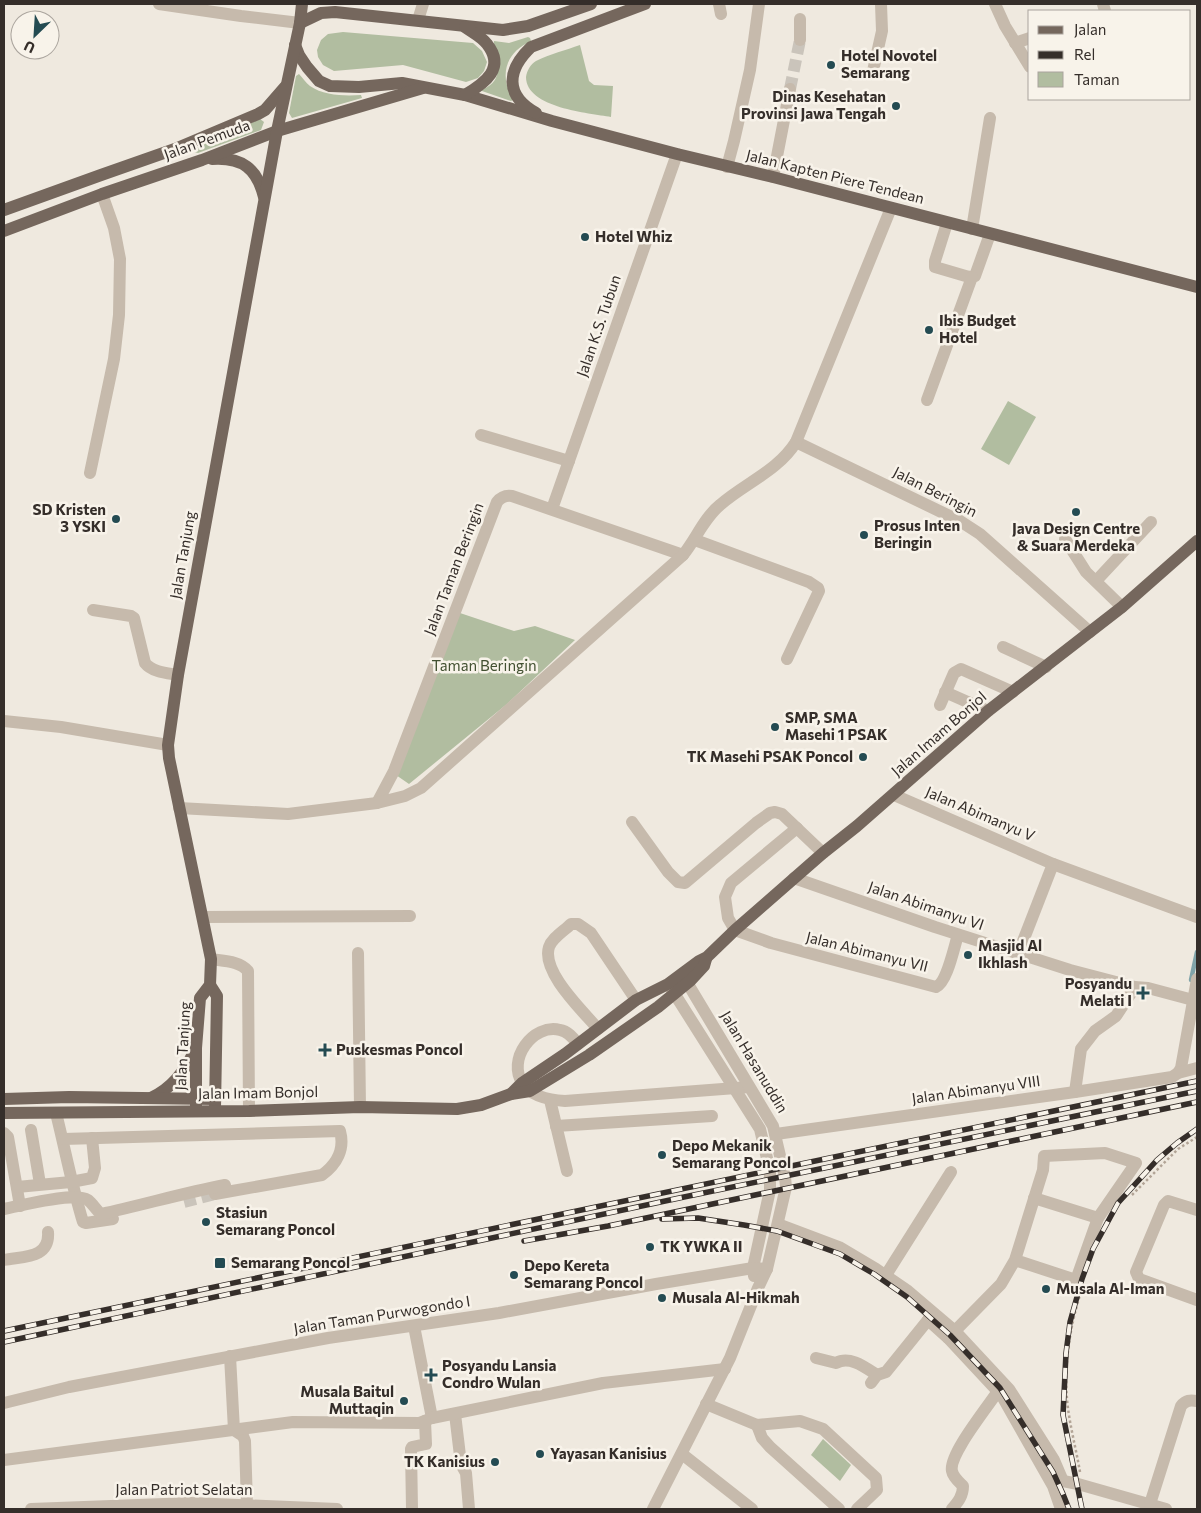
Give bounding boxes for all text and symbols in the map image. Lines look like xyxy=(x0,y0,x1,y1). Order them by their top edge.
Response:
north arrow xyxy=(10,10,60,60)
legend xyxy=(1028,10,1191,100)
text: Jalan xyxy=(1074,20,1106,38)
text: U xyxy=(21,37,38,57)
text: Rel xyxy=(1074,45,1095,63)
place label: Hotel Novotel Semarang xyxy=(841,46,937,81)
marker: Hotel Novotel Semarang xyxy=(825,59,837,71)
text: Taman xyxy=(1074,70,1120,88)
place label: Dinas Kesehatan Provinsi Jawa Tengah xyxy=(741,87,886,122)
marker: Dinas Kesehatan Provinsi Jawa Tengah xyxy=(890,100,902,112)
street label: Jalan Pemuda xyxy=(161,115,252,163)
street label: Jalan Kapten Piere Tendean xyxy=(744,145,926,207)
place label: Hotel Whiz xyxy=(595,227,673,245)
marker: Hotel Whiz xyxy=(579,231,591,243)
street label: Jalan K.S. Tubun xyxy=(572,272,624,379)
place label: Ibis Budget Hotel xyxy=(939,311,1016,346)
marker: Ibis Budget Hotel xyxy=(923,324,935,336)
street label: Jalan Beringin xyxy=(890,462,981,520)
place label: SD Kristen 3 YSKI xyxy=(33,500,106,535)
street label: Jalan Taman Beringin xyxy=(419,500,487,637)
marker: Java Design Centre & Suara Merdeka xyxy=(1070,506,1082,518)
street label: Jalan Tanjung xyxy=(165,509,199,600)
marker: SD Kristen 3 YSKI xyxy=(110,513,122,525)
place label: Prosus Inten Beringin xyxy=(874,516,960,551)
place label: Java Design Centre & Suara Merdeka xyxy=(1012,519,1140,554)
marker: Prosus Inten Beringin xyxy=(858,529,870,541)
park label: Taman Beringin xyxy=(431,656,537,674)
street label: Jalan Imam Bonjol xyxy=(887,687,990,779)
place label: SMP, SMA Masehi 1 PSAK xyxy=(785,708,888,743)
marker: SMP, SMA Masehi 1 PSAK xyxy=(769,721,781,733)
place label: TK Masehi PSAK Poncol xyxy=(687,747,853,765)
marker: TK Masehi PSAK Poncol xyxy=(857,751,869,763)
street label: Jalan Abimanyu V xyxy=(923,782,1038,844)
street label: Jalan Abimanyu VI xyxy=(866,877,987,933)
street label: Jalan Abimanyu VII xyxy=(804,927,930,975)
place label: Masjid Al Ikhlash xyxy=(978,936,1042,971)
marker: Masjid Al Ikhlash xyxy=(962,949,974,961)
place label: Posyandu Melati I xyxy=(1065,974,1132,1009)
marker: Posyandu Melati I xyxy=(1136,986,1150,1000)
street label: Jalan Tanjung xyxy=(171,1001,193,1091)
street label: Jalan Hasanuddin xyxy=(717,1007,792,1116)
place label: Puskesmas Poncol xyxy=(336,1040,463,1058)
marker: Puskesmas Poncol xyxy=(318,1043,332,1057)
street label: Jalan Abimanyu VIII xyxy=(910,1071,1041,1107)
street label: Jalan Imam Bonjol xyxy=(198,1082,318,1102)
place label: Depo Mekanik Semarang Poncol xyxy=(672,1136,791,1171)
marker: Depo Mekanik Semarang Poncol xyxy=(656,1149,668,1161)
place label: Stasiun Semarang Poncol xyxy=(216,1203,335,1238)
marker: Stasiun Semarang Poncol xyxy=(200,1216,212,1228)
place label: TK YWKA II xyxy=(660,1237,743,1255)
marker: TK YWKA II xyxy=(644,1241,656,1253)
place label: Semarang Poncol xyxy=(231,1253,350,1271)
marker: Semarang Poncol xyxy=(213,1256,227,1270)
place label: Depo Kereta Semarang Poncol xyxy=(524,1256,643,1291)
marker: Depo Kereta Semarang Poncol xyxy=(508,1269,520,1281)
place label: Musala Al-Iman xyxy=(1056,1279,1164,1297)
marker: Musala Al-Iman xyxy=(1040,1283,1052,1295)
place label: Musala Al-Hikmah xyxy=(672,1288,800,1306)
street label: Jalan Taman Purwogondo I xyxy=(292,1291,471,1337)
marker: Musala Al-Hikmah xyxy=(656,1292,668,1304)
place label: Posyandu Lansia Condro Wulan xyxy=(442,1356,557,1391)
marker: Posyandu Lansia Condro Wulan xyxy=(424,1368,438,1382)
place label: Musala Baitul Muttaqin xyxy=(300,1382,394,1417)
marker: Musala Baitul Muttaqin xyxy=(398,1395,410,1407)
place label: Yayasan Kanisius xyxy=(550,1444,667,1462)
marker: Yayasan Kanisius xyxy=(534,1448,546,1460)
place label: TK Kanisius xyxy=(404,1452,485,1470)
marker: TK Kanisius xyxy=(489,1456,501,1468)
street label: Jalan Patriot Selatan xyxy=(115,1480,253,1498)

